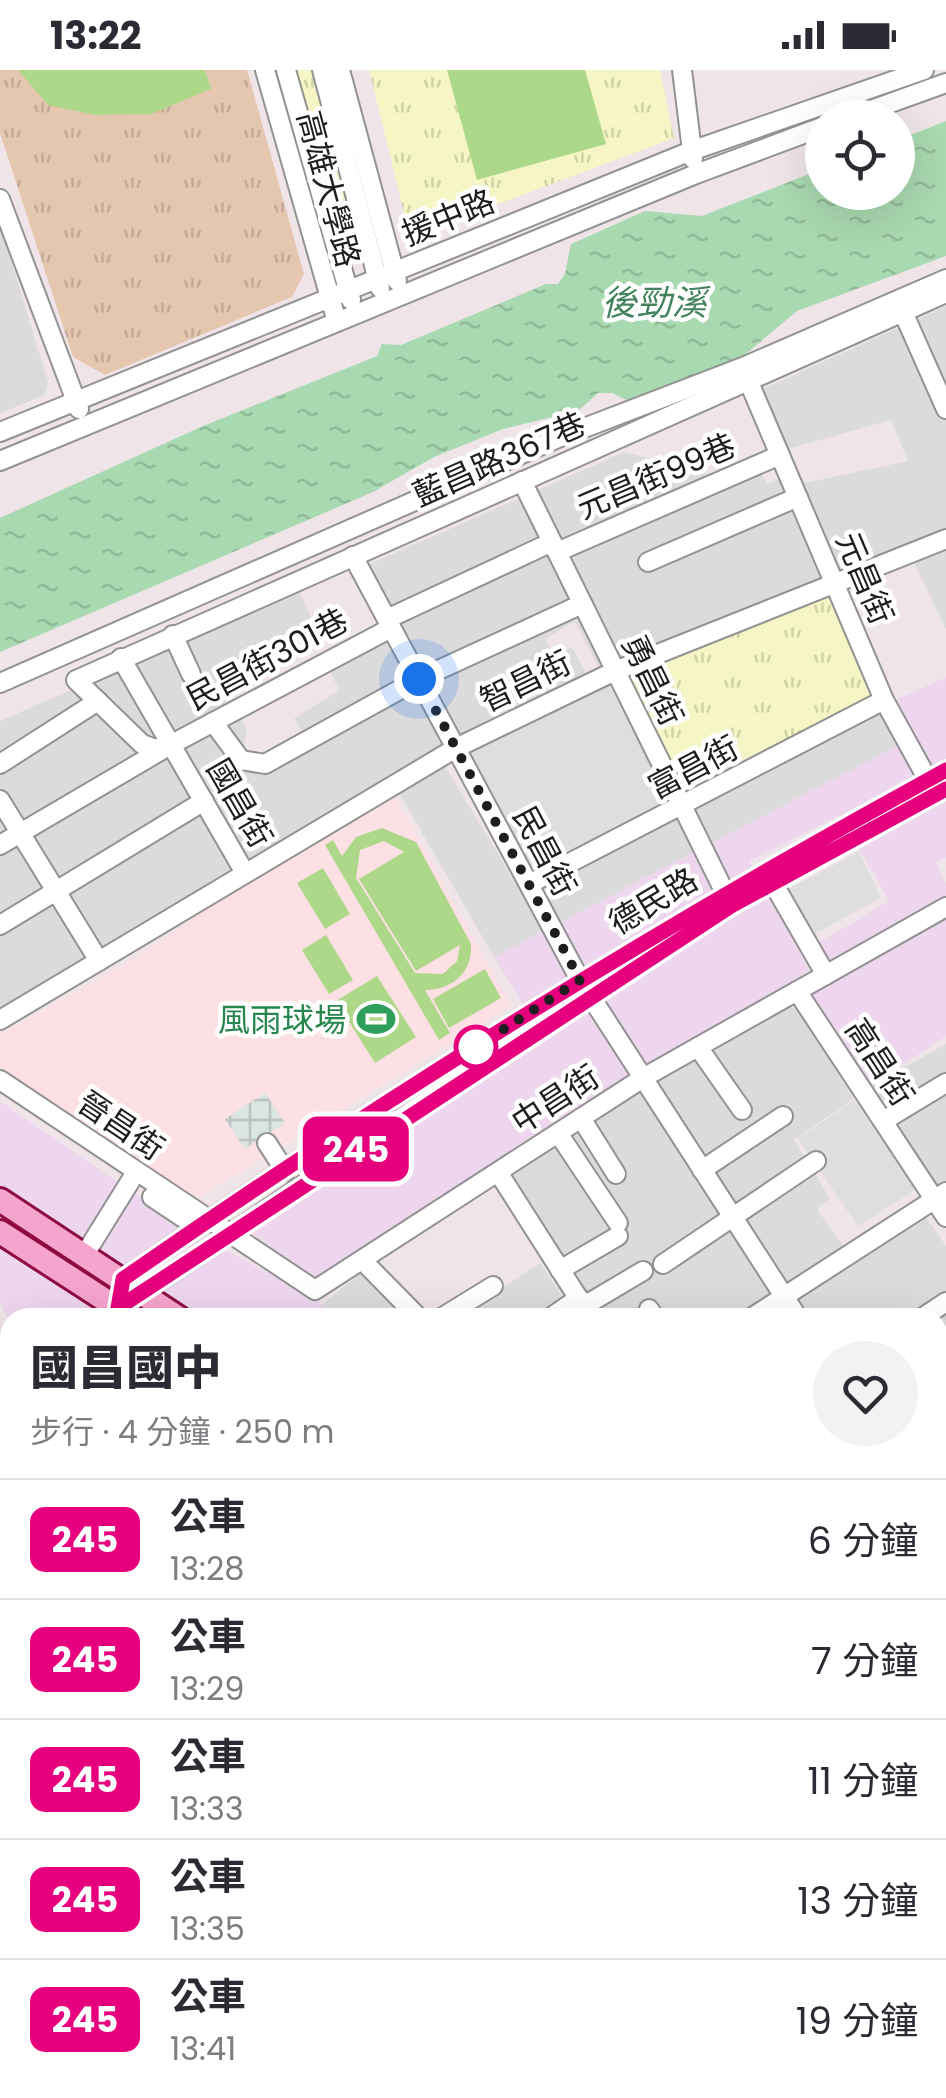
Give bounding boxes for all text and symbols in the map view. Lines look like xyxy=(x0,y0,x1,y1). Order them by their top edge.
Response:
text: 13:22 xyxy=(50,9,141,62)
map controls xyxy=(805,100,915,210)
button: locate xyxy=(805,100,915,210)
street label: 高雄大學路 xyxy=(287,106,371,272)
street label: 援中路 xyxy=(395,178,501,256)
water label: 後勁溪 xyxy=(601,278,711,327)
street label: 藍昌路367巷 xyxy=(406,401,592,517)
street label: 元昌街99巷 xyxy=(570,422,742,530)
street label: 元昌街 xyxy=(826,525,904,631)
street label: 民昌街301巷 xyxy=(178,598,356,720)
street label: 勇昌街 xyxy=(612,627,694,733)
street label: 智昌街 xyxy=(472,640,578,722)
your location xyxy=(394,654,444,704)
street label: 富昌街 xyxy=(640,725,746,809)
street label: 國昌街 xyxy=(197,750,283,856)
street label: 民昌街 xyxy=(503,798,587,904)
street label: 德民路 xyxy=(600,857,706,945)
place label: 風雨球場 xyxy=(218,997,346,1042)
sports icon: 風雨球場 xyxy=(355,998,397,1040)
street label: 高昌街 xyxy=(835,1009,925,1115)
unlabelled marker xyxy=(455,1026,497,1068)
street label: 中昌街 xyxy=(502,1054,608,1144)
street label: 晉昌街 xyxy=(69,1080,173,1170)
line badge: 245 xyxy=(298,1116,414,1182)
text: 245 xyxy=(323,1125,389,1174)
text: 國昌國中 xyxy=(30,1335,222,1402)
button: heart xyxy=(813,1341,918,1446)
text: 步行 · 4 分鐘 · 250 m xyxy=(30,1409,335,1454)
text: 公車 xyxy=(170,1490,246,1543)
text: 6 分鐘 xyxy=(808,1514,918,1567)
text: 245 xyxy=(52,1515,118,1564)
text: 13:28 xyxy=(170,1546,245,1591)
text: 公車 xyxy=(170,1610,246,1663)
text: 7 分鐘 xyxy=(811,1634,918,1687)
text: 245 xyxy=(52,1635,118,1684)
text: 13:29 xyxy=(170,1666,244,1711)
text: 公車 xyxy=(170,1730,246,1783)
text: 11 分鐘 xyxy=(808,1754,918,1807)
text: 245 xyxy=(52,1755,118,1804)
text: 13:33 xyxy=(170,1786,244,1831)
text: 公車 xyxy=(170,1850,246,1903)
text: 13 分鐘 xyxy=(797,1874,918,1927)
text: 245 xyxy=(52,1875,118,1924)
text: 13:35 xyxy=(170,1906,245,1951)
text: 公車 xyxy=(170,1970,246,2023)
text: 19 分鐘 xyxy=(796,1994,918,2047)
text: 245 xyxy=(52,1995,118,2044)
text: 13:41 xyxy=(170,2026,236,2071)

